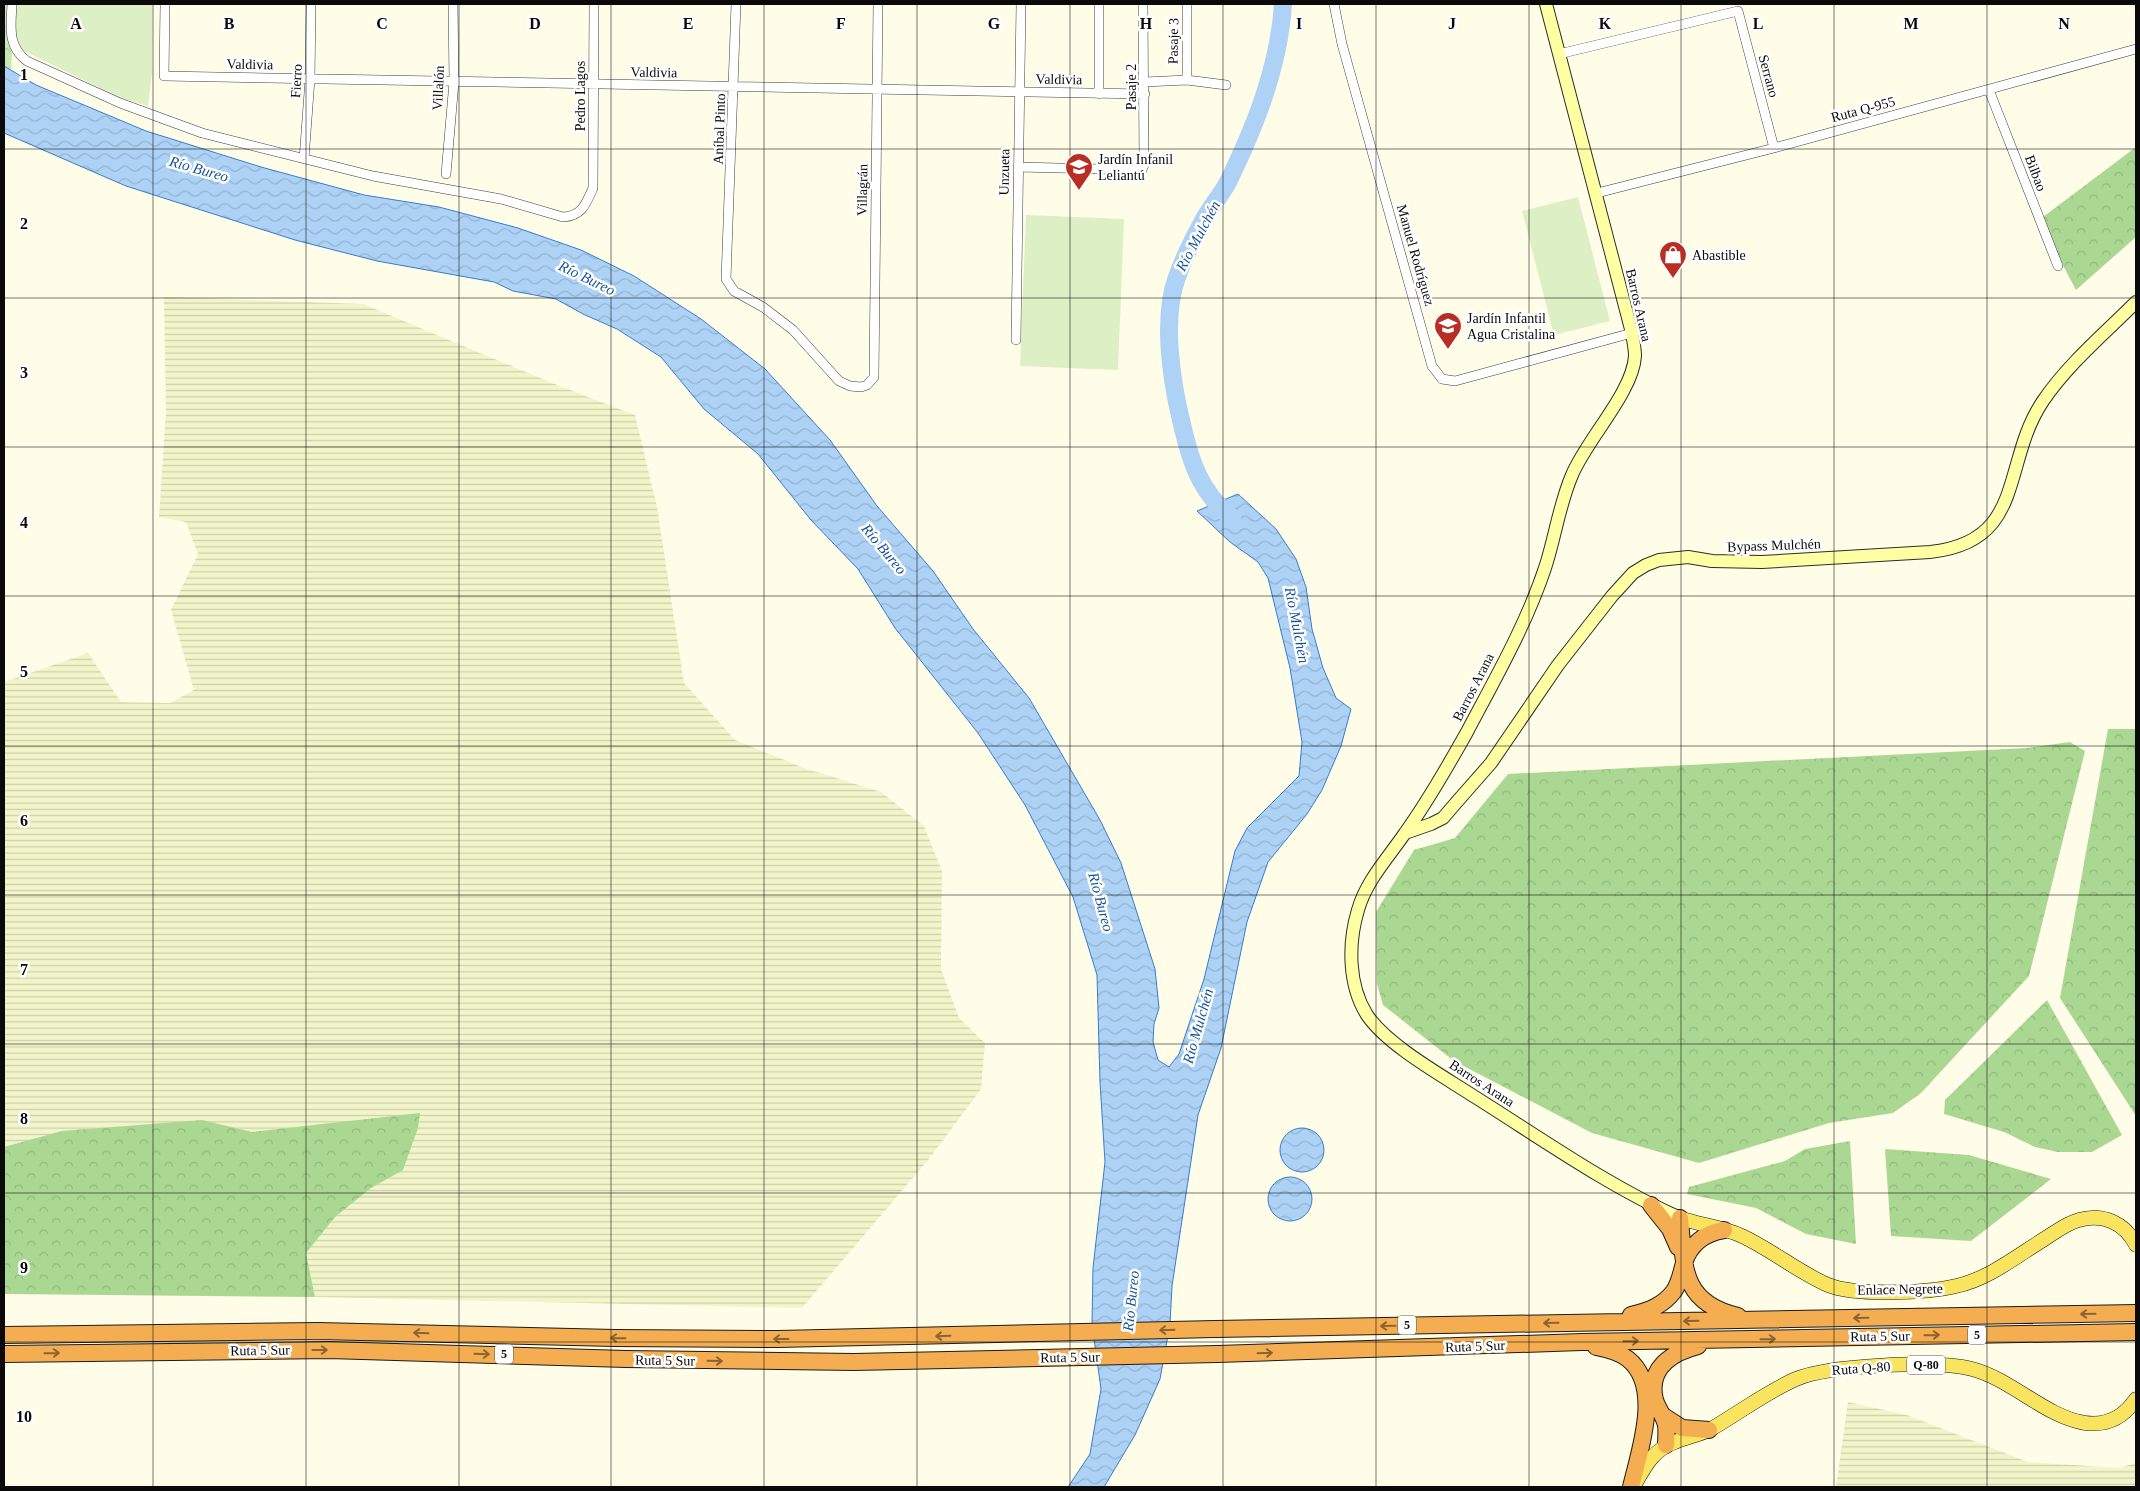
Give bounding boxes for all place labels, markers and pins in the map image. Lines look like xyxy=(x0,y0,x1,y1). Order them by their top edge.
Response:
school or university icon: Jardín Infanil Leliantú xyxy=(1064,152,1094,191)
place label: Jardín Infanil Leliantú xyxy=(1098,152,1173,183)
shop icon: Abastible xyxy=(1658,240,1688,279)
place label: Abastible xyxy=(1692,248,1746,263)
school or university icon: Jardín Infantil Agua Cristalina xyxy=(1433,311,1463,350)
place label: Jardín Infantil Agua Cristalina xyxy=(1467,311,1556,342)

